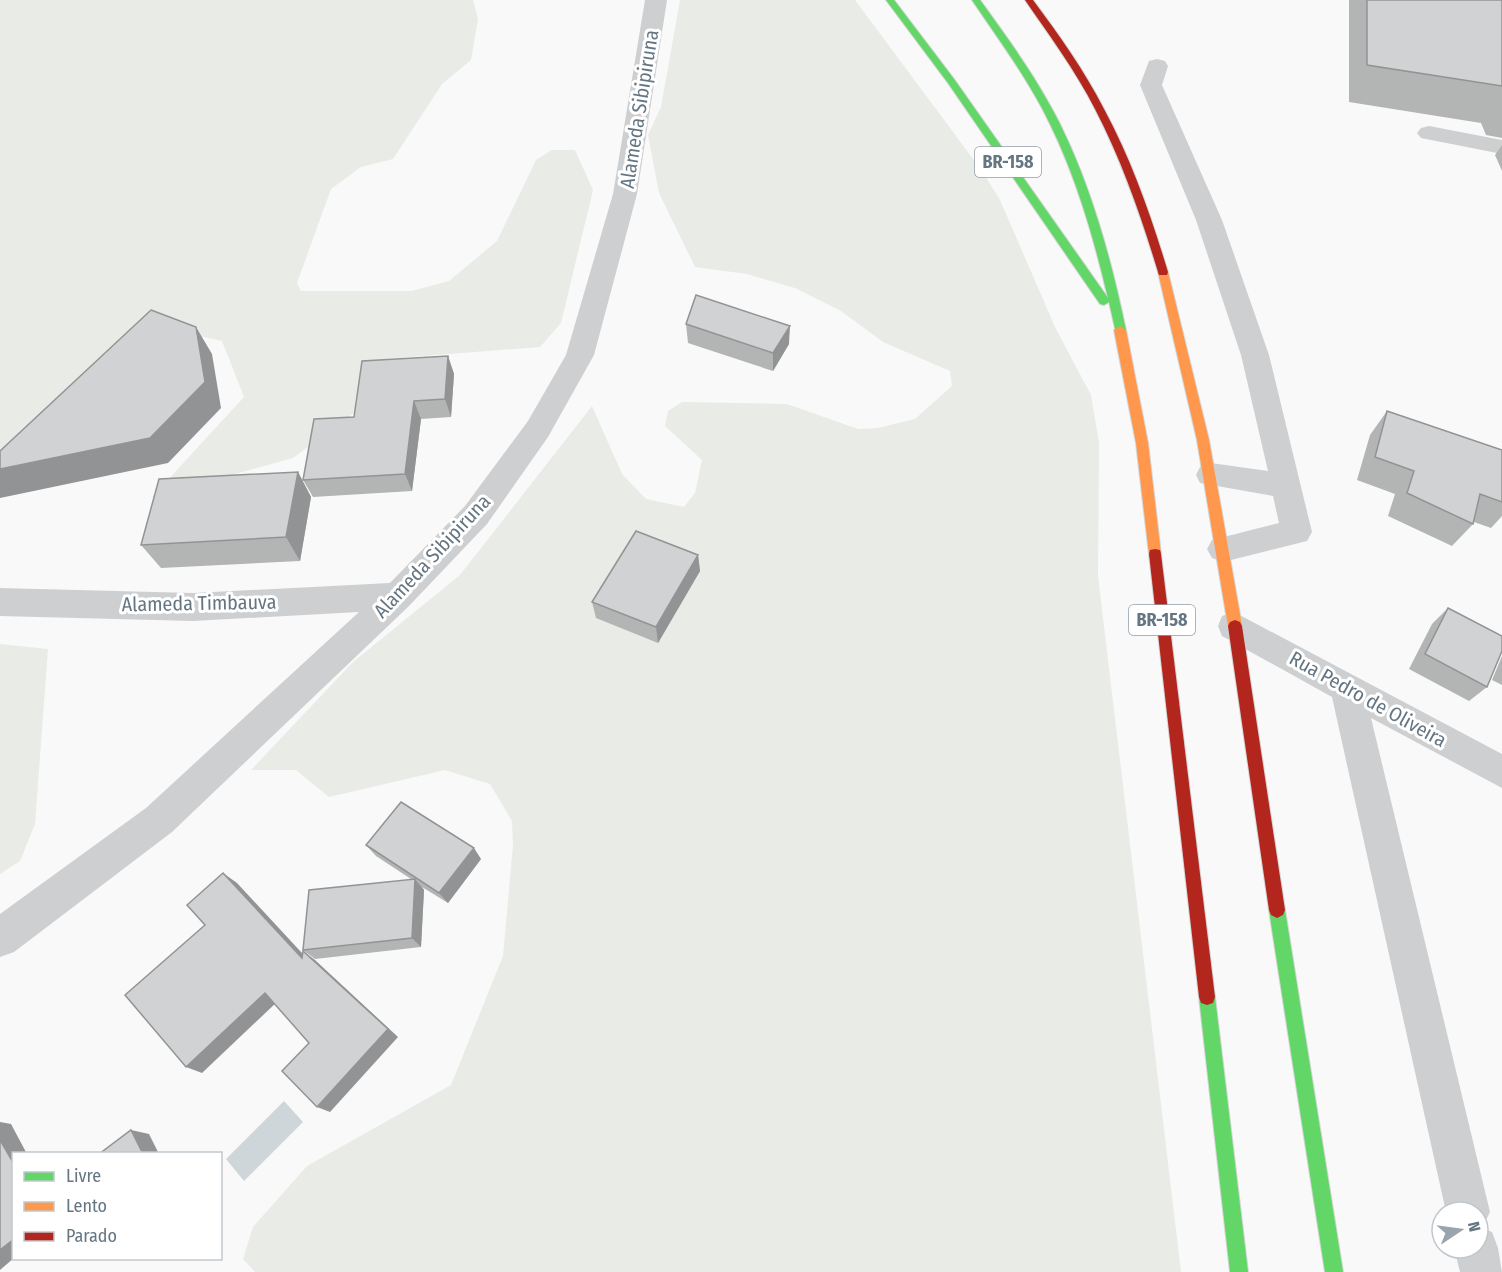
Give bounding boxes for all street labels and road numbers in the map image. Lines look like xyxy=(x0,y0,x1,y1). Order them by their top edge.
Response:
street label: Alameda Sibipiruna xyxy=(615,28,663,190)
road number: BR-158 xyxy=(975,147,1041,177)
street label: Alameda Sibipiruna xyxy=(369,489,495,623)
street label: Alameda Timbauva xyxy=(121,590,277,616)
road number: BR-158 xyxy=(1129,605,1195,635)
street label: Rua Pedro de Oliveira xyxy=(1285,646,1451,752)

